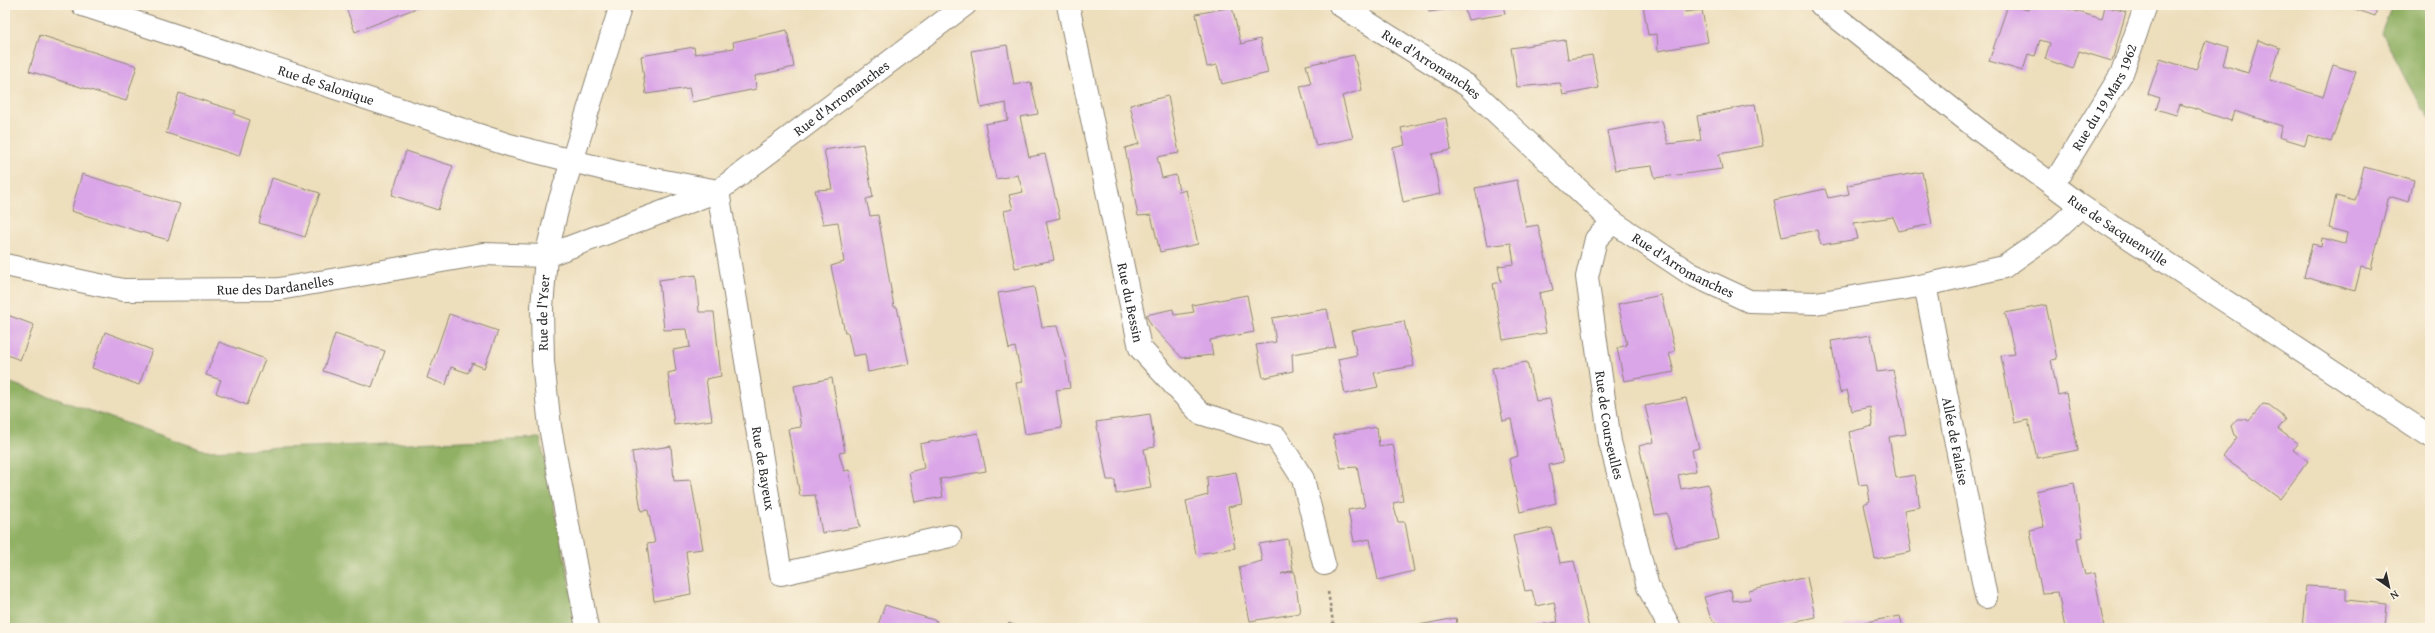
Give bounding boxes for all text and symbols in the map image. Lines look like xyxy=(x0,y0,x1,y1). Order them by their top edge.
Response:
street label: Rue d'Arromanches xyxy=(1378,24,1486,104)
street label: Rue du 19 Mars 1962 xyxy=(2067,41,2141,154)
street label: Rue d'Arromanches xyxy=(789,55,894,141)
street label: Rue de Salonique xyxy=(275,60,377,110)
street label: Rue de Sacquenville xyxy=(2064,190,2173,271)
street label: Rue d'Arromanches xyxy=(1628,228,1738,303)
street label: Rue du Bessin xyxy=(1112,261,1149,344)
street label: Rue des Dardanelles xyxy=(217,270,335,299)
street label: Rue de l'Yser xyxy=(532,274,555,351)
street label: Rue de Courseulles xyxy=(1590,369,1629,482)
street label: Allée de Falaise xyxy=(1937,395,1974,487)
street label: Rue de Bayeux xyxy=(747,425,781,513)
north arrow xyxy=(2369,567,2409,607)
text: N xyxy=(2387,587,2402,604)

